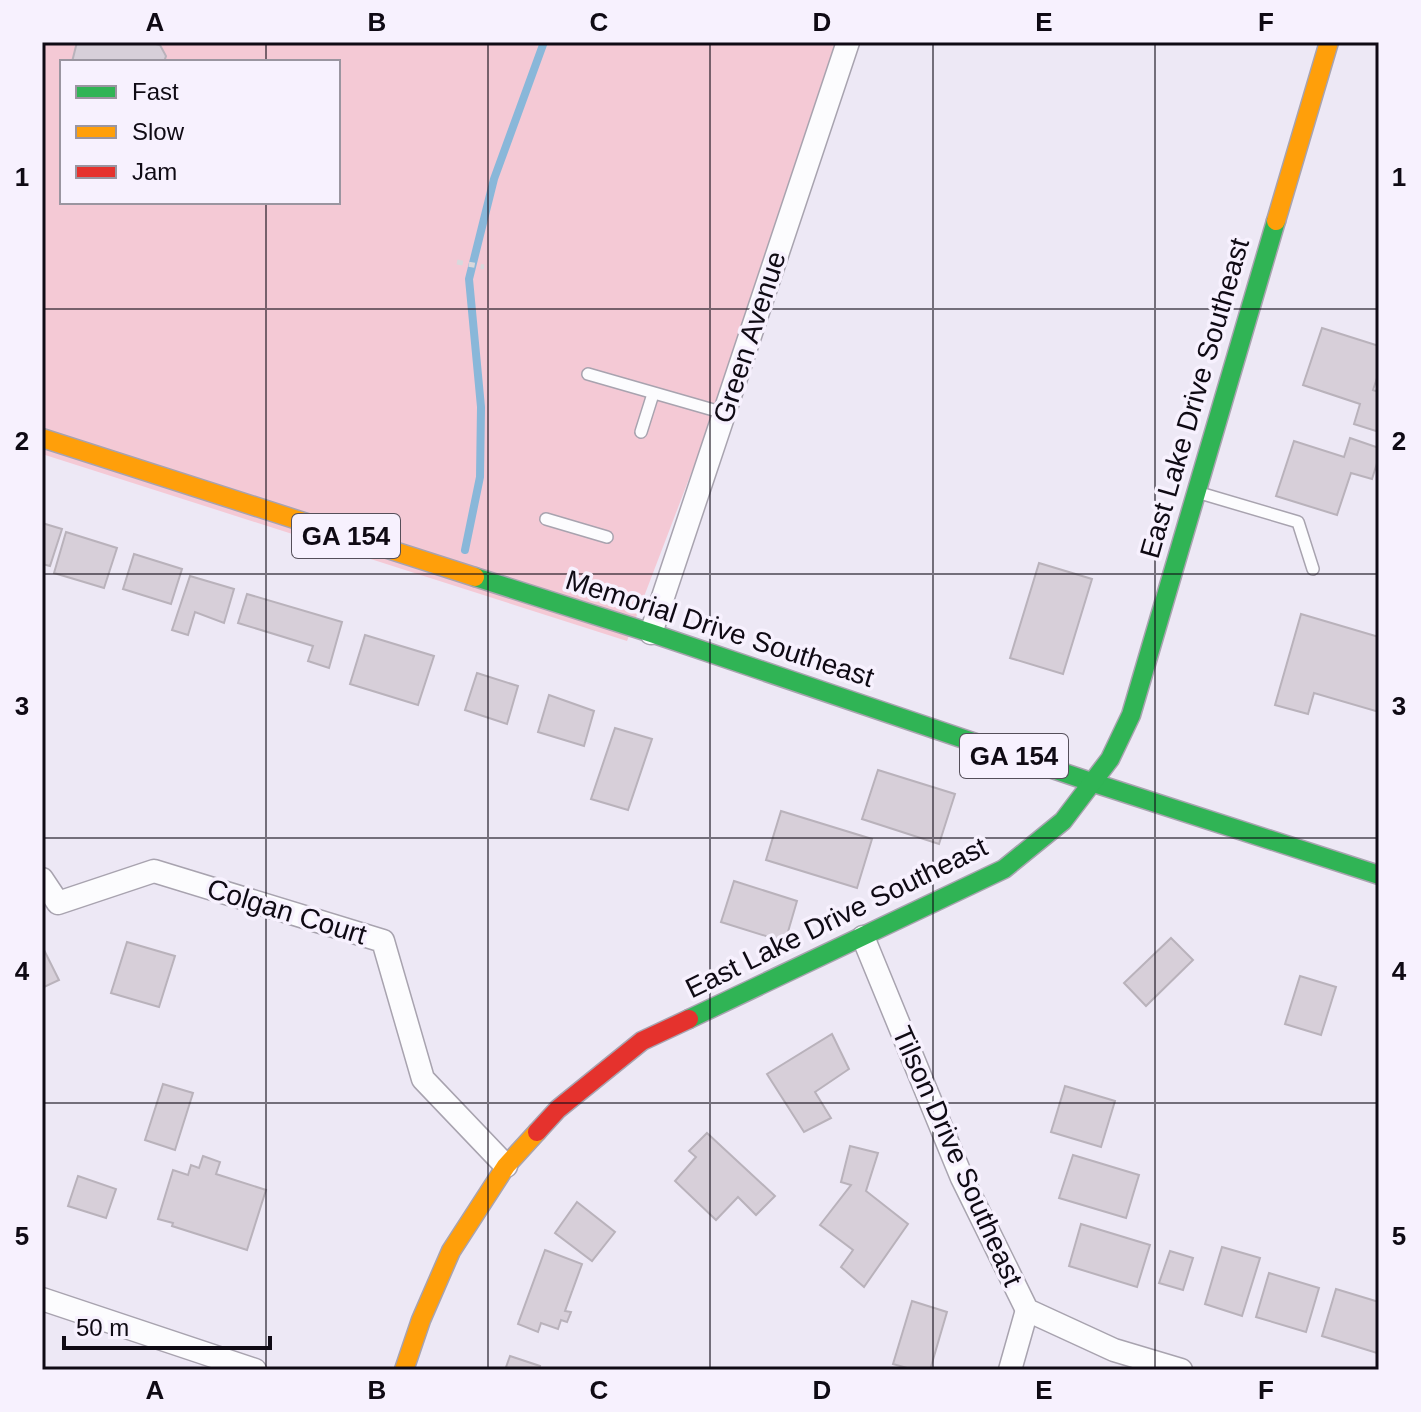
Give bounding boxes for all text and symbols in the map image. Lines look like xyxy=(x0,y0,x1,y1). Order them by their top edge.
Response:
text: A xyxy=(146,7,165,37)
text: B xyxy=(368,7,386,37)
text: C xyxy=(590,7,609,37)
text: D xyxy=(813,7,831,37)
text: E xyxy=(1035,7,1053,37)
text: F xyxy=(1258,7,1274,37)
legend xyxy=(60,60,340,204)
text: Fast xyxy=(132,78,179,105)
text: Slow xyxy=(132,118,185,145)
text: Jam xyxy=(132,158,177,185)
text: 1 xyxy=(15,162,29,192)
text: 1 xyxy=(1392,162,1406,192)
street label: East Lake Drive Southeast xyxy=(1134,234,1255,562)
street label: Green Avenue xyxy=(707,247,792,427)
text: 2 xyxy=(15,426,29,456)
text: 2 xyxy=(1392,426,1406,456)
road number: GA 154 xyxy=(292,514,400,558)
street label: Memorial Drive Southeast xyxy=(562,564,878,693)
text: 3 xyxy=(15,691,29,721)
text: 3 xyxy=(1392,691,1406,721)
road number: GA 154 xyxy=(960,734,1068,778)
street label: East Lake Drive Southeast xyxy=(680,831,992,1004)
street label: Colgan Court xyxy=(203,873,370,950)
text: 4 xyxy=(15,956,30,986)
text: 4 xyxy=(1392,956,1407,986)
street label: Tilson Drive Southeast xyxy=(886,1022,1029,1291)
text: 5 xyxy=(15,1221,29,1251)
text: 5 xyxy=(1392,1221,1406,1251)
scale bar xyxy=(64,1300,270,1350)
text: 50 m xyxy=(76,1314,129,1341)
text: A xyxy=(146,1375,165,1405)
text: B xyxy=(368,1375,386,1405)
text: C xyxy=(590,1375,609,1405)
text: D xyxy=(813,1375,831,1405)
text: E xyxy=(1035,1375,1053,1405)
text: F xyxy=(1258,1375,1274,1405)

